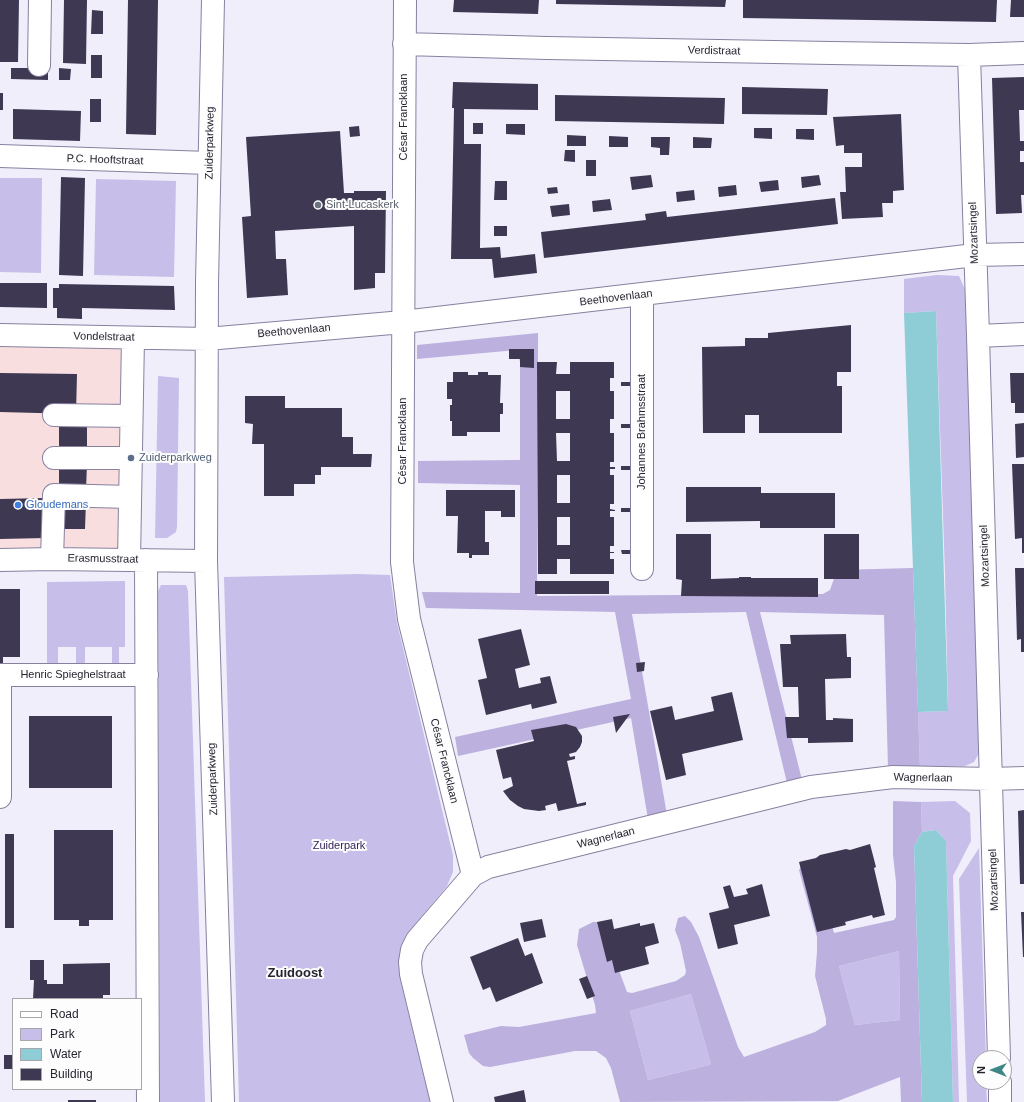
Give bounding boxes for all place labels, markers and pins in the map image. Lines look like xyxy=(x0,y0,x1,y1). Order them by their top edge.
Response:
place label: Sint-Lucaskerk xyxy=(326,198,399,212)
marker: Sint-Lucaskerk xyxy=(313,200,323,210)
place label: Zuiderparkweg xyxy=(139,451,212,465)
marker: Zuiderparkweg xyxy=(126,453,136,463)
place label: Gloudemans xyxy=(26,498,88,512)
marker: Gloudemans xyxy=(13,500,23,510)

